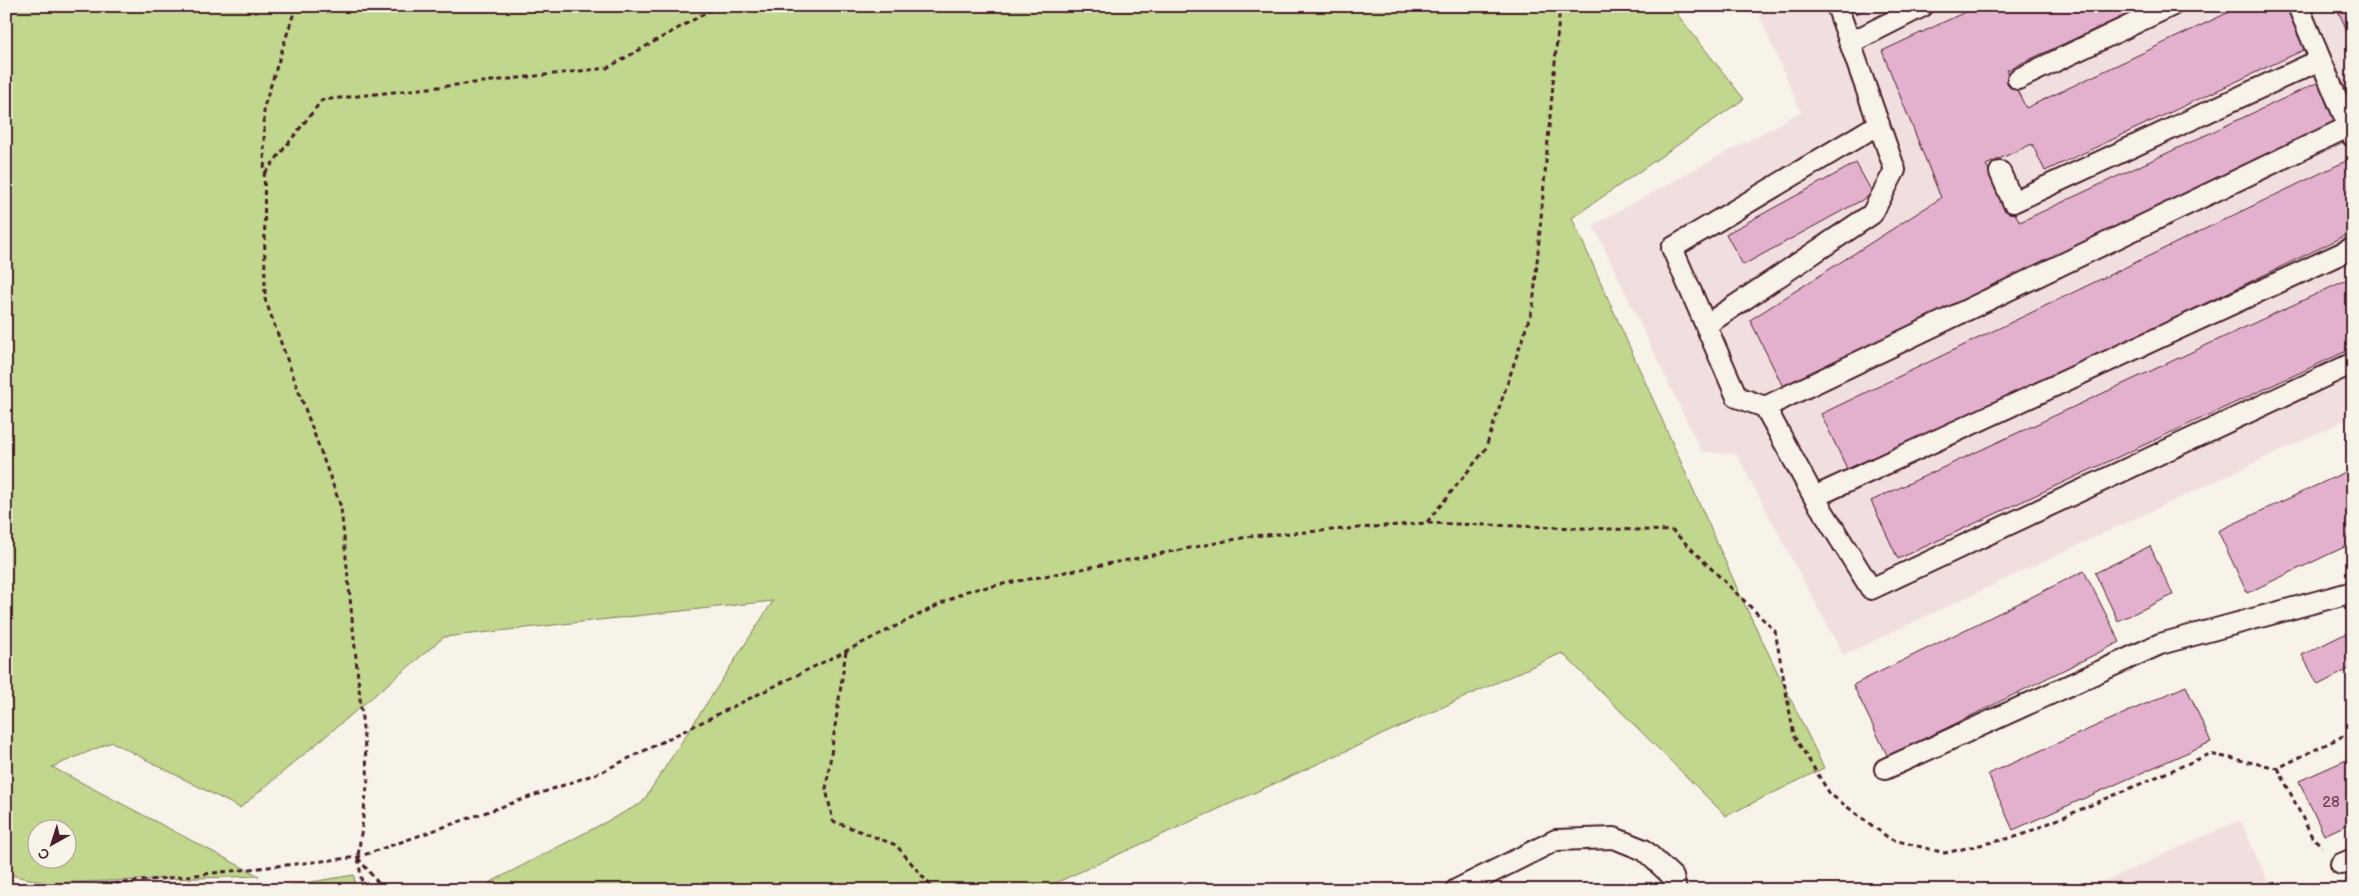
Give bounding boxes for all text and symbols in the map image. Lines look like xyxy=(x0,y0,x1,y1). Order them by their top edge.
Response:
house number: 28 xyxy=(2322,793,2340,812)
north arrow xyxy=(28,818,78,868)
text: С xyxy=(35,844,53,863)

